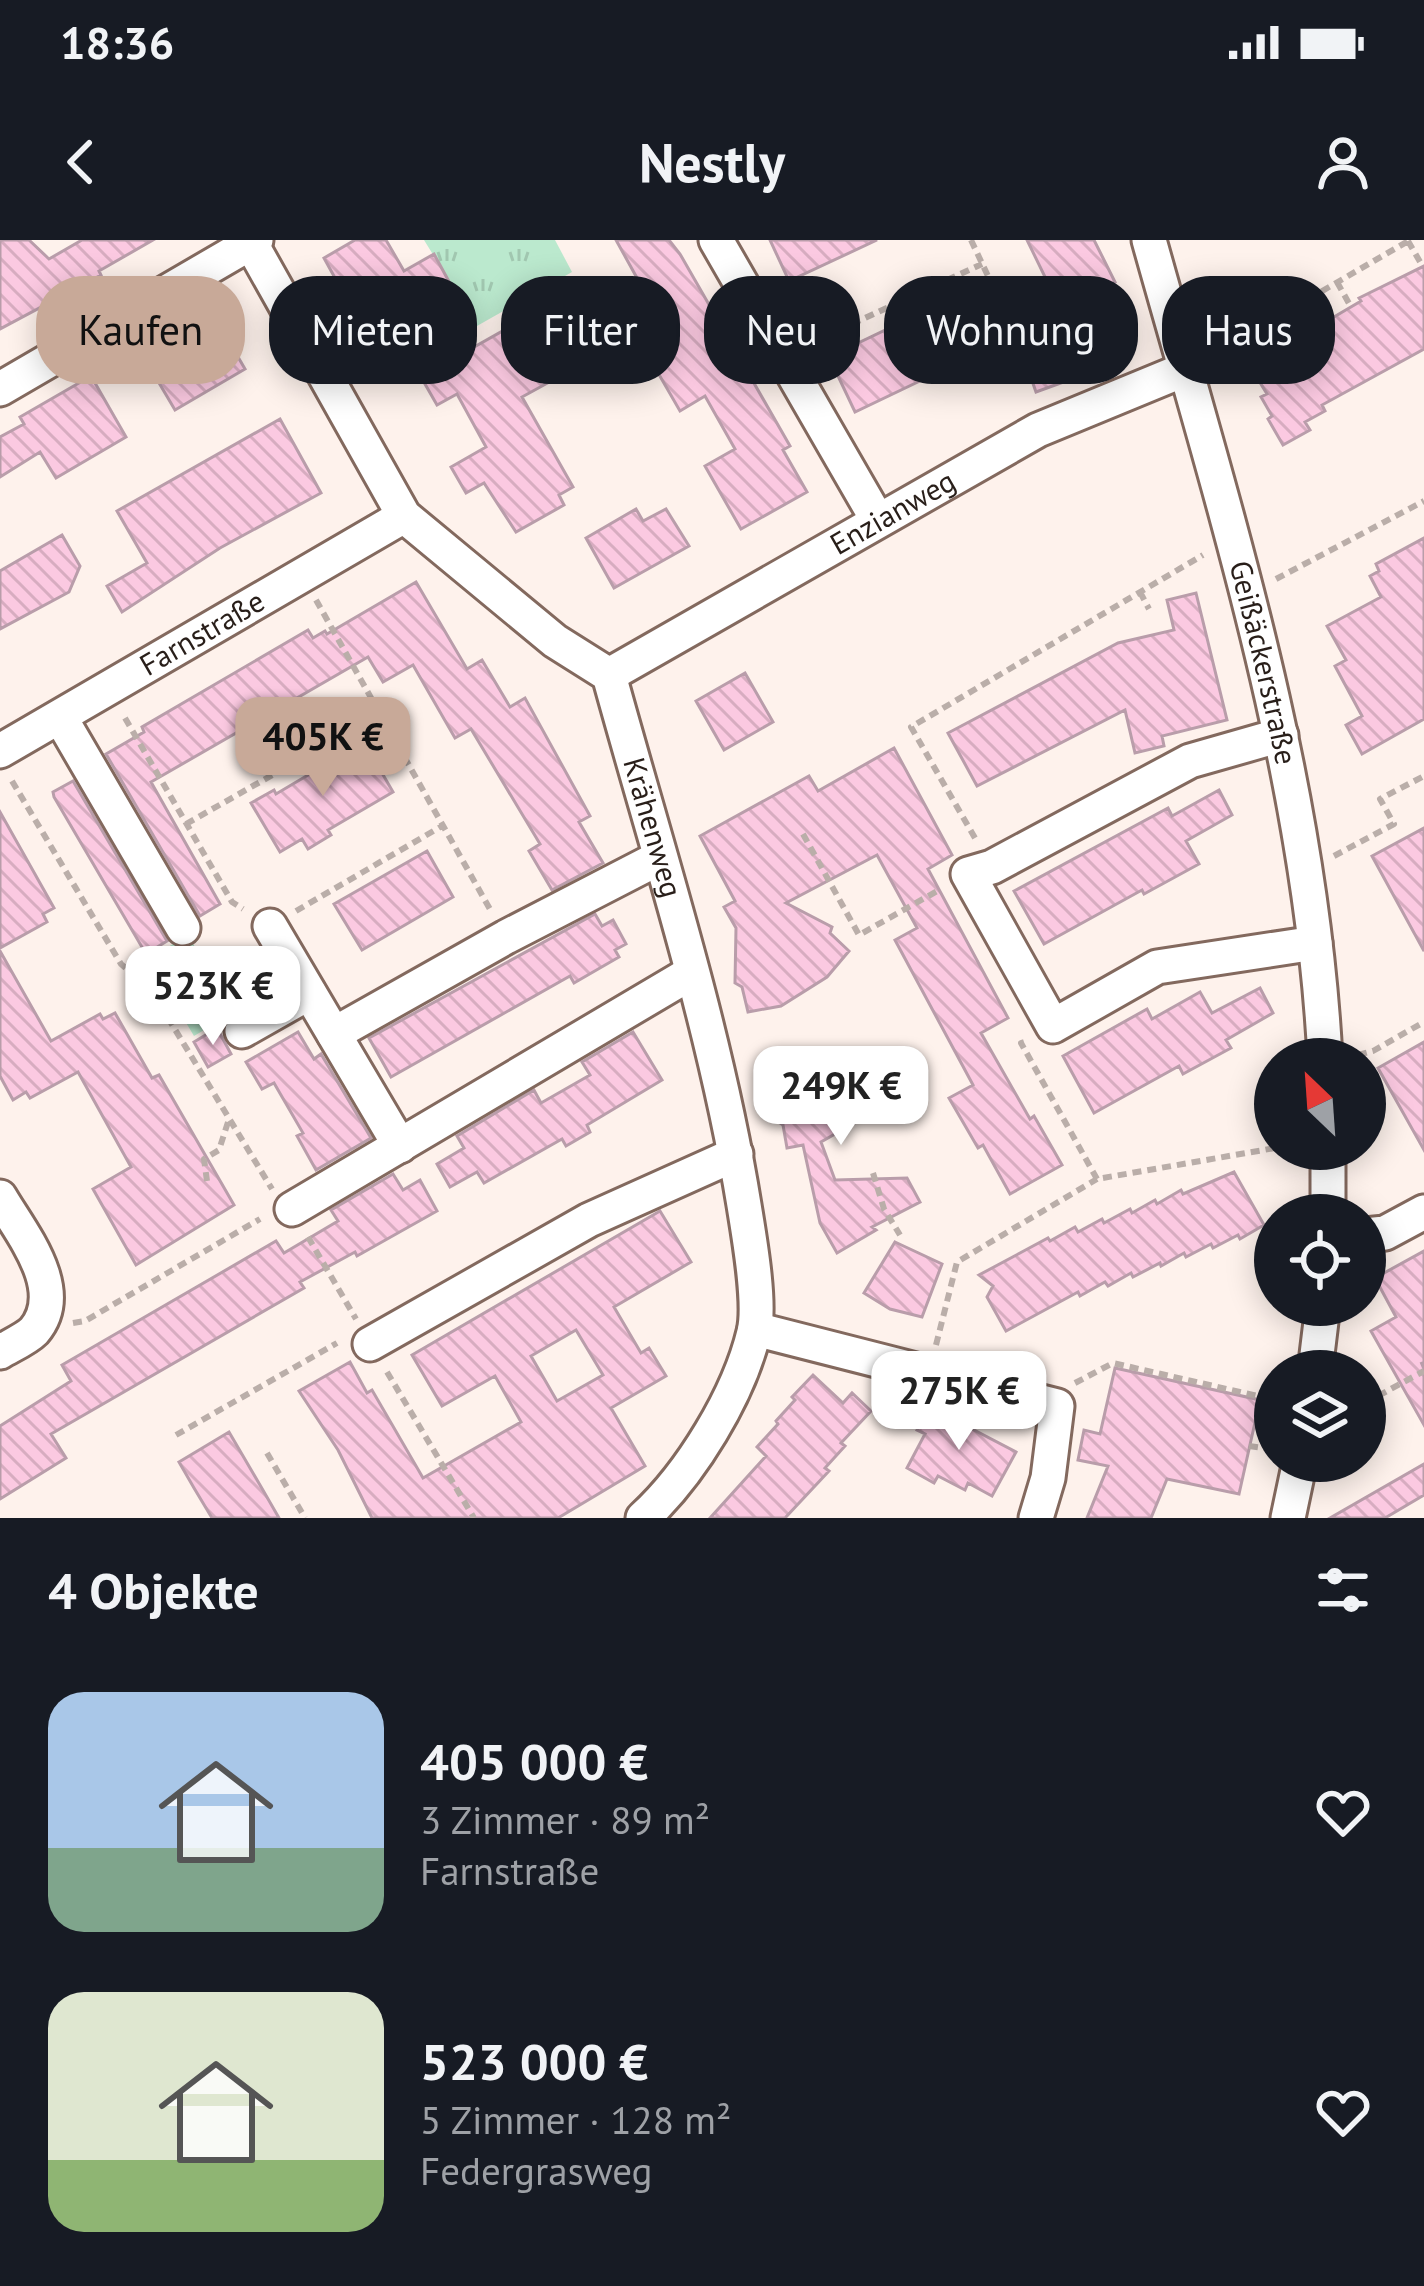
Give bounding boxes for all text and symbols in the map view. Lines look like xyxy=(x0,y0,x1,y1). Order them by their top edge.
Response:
text: 18:36 xyxy=(60,13,174,71)
text: Nestly xyxy=(639,127,785,197)
icon: back xyxy=(48,129,114,195)
icon: person xyxy=(1310,129,1376,195)
chip: Kaufen xyxy=(36,276,245,384)
chip: Mieten xyxy=(269,276,477,384)
chip: Filter xyxy=(501,276,680,384)
chip: Neu xyxy=(704,276,860,384)
chip: Wohnung xyxy=(884,276,1138,384)
chip: Haus xyxy=(1162,276,1335,384)
street label: Enzianweg xyxy=(823,460,962,563)
street label: Geißäckerstraße xyxy=(1221,556,1307,768)
street label: Farnstraße xyxy=(132,581,271,684)
pin: 405K € xyxy=(225,697,421,799)
text: 405K € xyxy=(262,710,384,761)
street label: Krähenweg xyxy=(615,753,692,901)
pin: 523K € xyxy=(115,946,311,1048)
text: 523K € xyxy=(152,959,274,1010)
north arrow xyxy=(1254,1038,1386,1170)
map controls xyxy=(1254,1038,1386,1482)
pin: 249K € xyxy=(743,1046,939,1148)
text: 249K € xyxy=(780,1059,902,1110)
button: locate xyxy=(1254,1194,1386,1326)
button: layers xyxy=(1254,1350,1386,1482)
pin: 275K € xyxy=(861,1351,1057,1453)
text: 275K € xyxy=(898,1364,1020,1415)
text: 4 Objekte xyxy=(48,1557,259,1623)
icon: filters xyxy=(1310,1557,1376,1623)
text: 405 000 € xyxy=(420,1728,648,1794)
icon: home xyxy=(144,1740,288,1884)
icon: heart xyxy=(1310,1779,1376,1845)
text: 3 Zimmer · 89 m² xyxy=(420,1794,710,1845)
text: Farnstraße xyxy=(420,1845,599,1896)
text: 523 000 € xyxy=(420,2028,648,2094)
icon: home xyxy=(144,2040,288,2184)
icon: heart xyxy=(1310,2079,1376,2145)
text: 5 Zimmer · 128 m² xyxy=(420,2094,731,2145)
text: Federgrasweg xyxy=(420,2145,653,2196)

